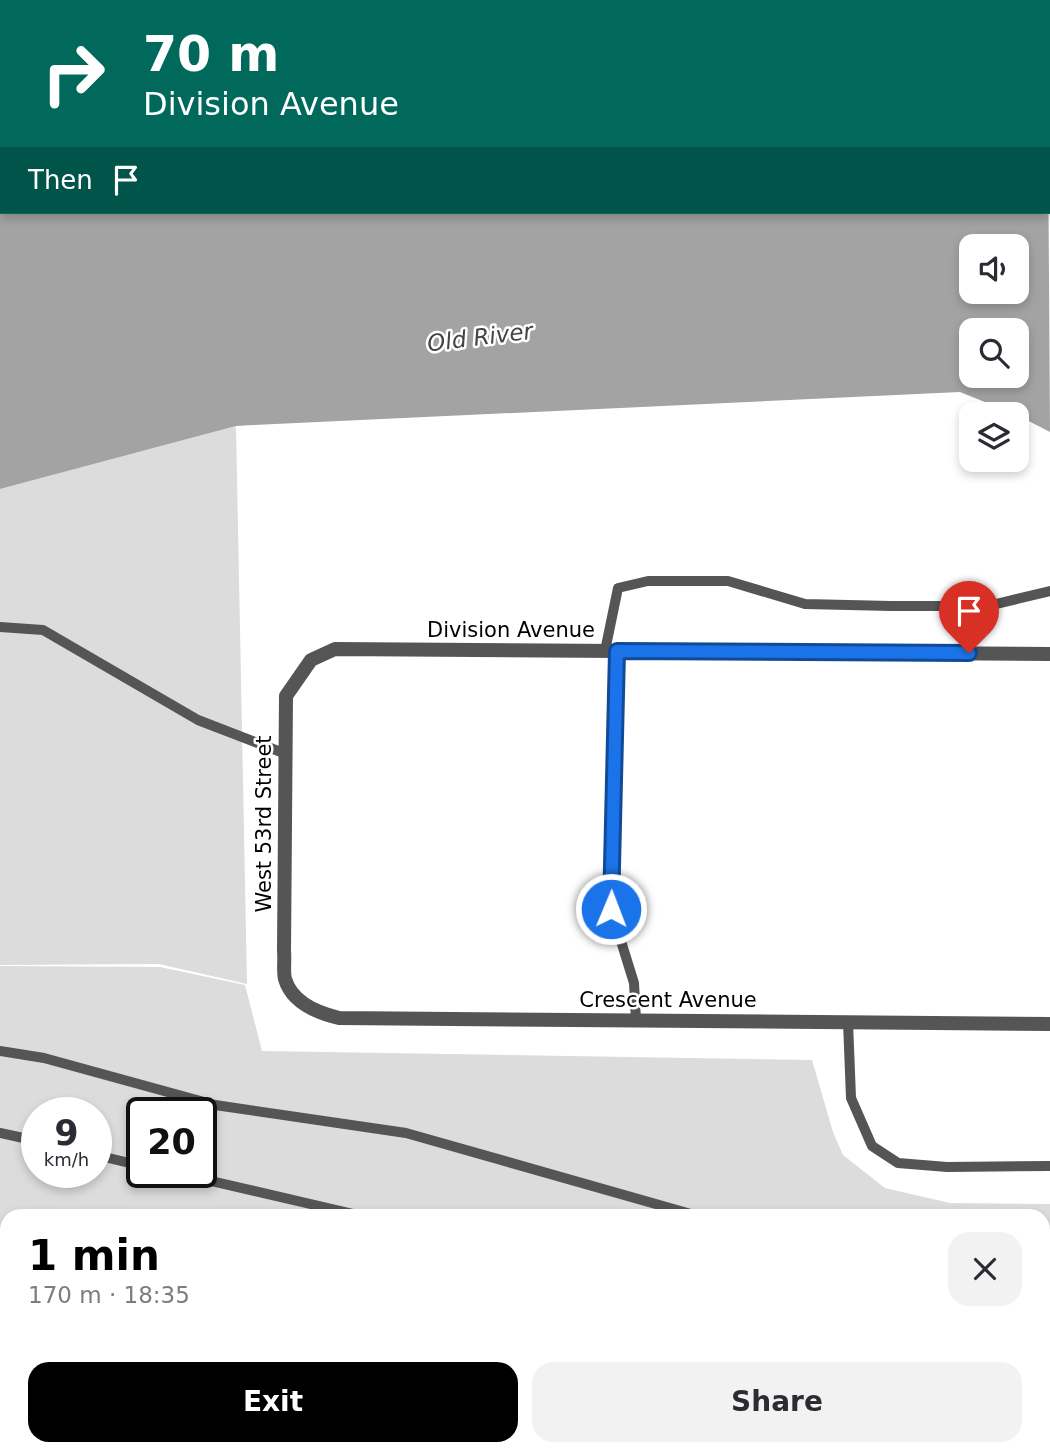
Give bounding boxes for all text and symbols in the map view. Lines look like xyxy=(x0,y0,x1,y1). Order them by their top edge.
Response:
text: 70 m xyxy=(143,26,279,83)
icon: right xyxy=(28,28,119,119)
text: Division Avenue xyxy=(143,85,399,123)
icon: arrive xyxy=(107,161,145,199)
text: Then xyxy=(28,165,93,195)
map controls xyxy=(959,234,1029,472)
button: sound xyxy=(959,234,1029,304)
water label: Old River xyxy=(426,317,536,356)
button: search xyxy=(959,318,1029,388)
button: layers xyxy=(959,402,1029,472)
pin xyxy=(939,581,999,653)
icon: arrive xyxy=(950,592,988,630)
street label: Division Avenue xyxy=(427,618,595,642)
street label: West 53rd Street xyxy=(252,735,276,913)
position arrow xyxy=(574,872,648,946)
street label: Crescent Avenue xyxy=(579,988,757,1012)
speed limit sign: 20 xyxy=(126,1097,217,1188)
text: 9 xyxy=(54,1113,79,1153)
text: km/h xyxy=(44,1149,89,1170)
text: 1 min xyxy=(28,1231,160,1280)
button: close xyxy=(948,1232,1022,1306)
text: 170 m · 18:35 xyxy=(28,1282,190,1308)
button: Exit xyxy=(28,1362,518,1442)
button: Share xyxy=(532,1362,1022,1442)

